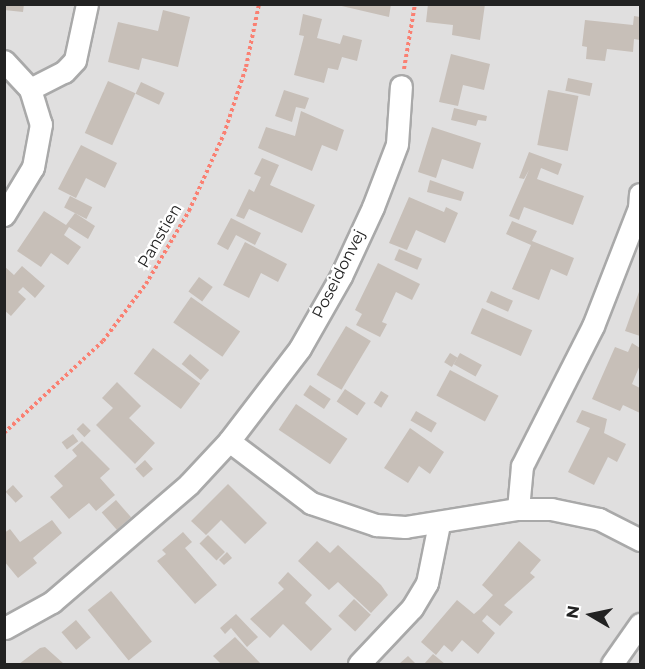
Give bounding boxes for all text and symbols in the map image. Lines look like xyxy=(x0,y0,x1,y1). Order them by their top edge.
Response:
street label: Panstien xyxy=(134,201,186,271)
street label: Poseidonvej xyxy=(308,226,370,322)
north arrow xyxy=(561,585,621,645)
text: N xyxy=(562,604,583,620)

